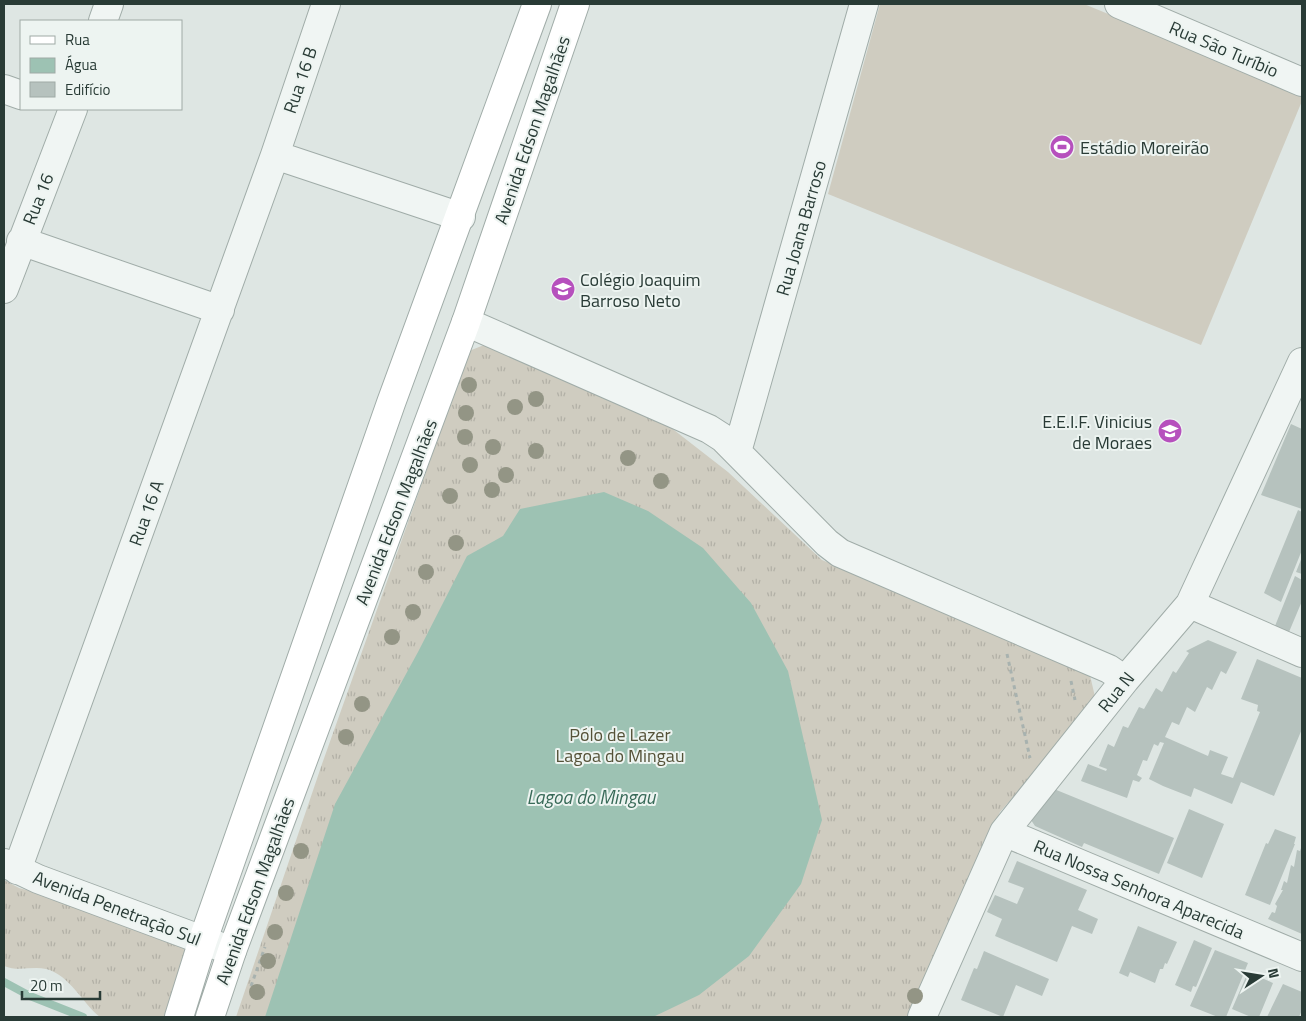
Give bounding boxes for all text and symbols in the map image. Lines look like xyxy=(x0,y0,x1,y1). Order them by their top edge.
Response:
street label: Rua São Turíbio xyxy=(1165,14,1283,84)
legend xyxy=(20,20,182,110)
text: Rua xyxy=(65,28,90,51)
street label: Avenida Edson Magalhães xyxy=(487,32,577,228)
street label: Rua 16 B xyxy=(276,43,324,117)
text: Água xyxy=(65,53,97,76)
text: Edifício xyxy=(65,78,110,101)
sports icon: Estádio Moreirão xyxy=(1049,134,1075,160)
place label: Estádio Moreirão xyxy=(1080,134,1209,161)
street label: Rua Joana Barroso xyxy=(769,157,833,299)
street label: Rua 16 xyxy=(15,169,61,229)
place label: Colégio Joaquim Barroso Neto xyxy=(580,266,701,314)
school or university icon: Colégio Joaquim Barroso Neto xyxy=(550,276,576,302)
place label: E.E.I.F. Vinicius de Moraes xyxy=(1042,408,1152,456)
street label: Avenida Edson Magalhães xyxy=(348,415,444,609)
school or university icon: E.E.I.F. Vinicius de Moraes xyxy=(1157,418,1183,444)
street label: Rua 16 A xyxy=(122,476,170,550)
street label: Rua N xyxy=(1091,666,1141,718)
park label: Pólo de Lazer Lagoa do Mingau xyxy=(556,721,684,769)
water label: Lagoa do Mingau xyxy=(527,782,657,811)
street label: Avenida Edson Magalhães xyxy=(209,794,301,988)
street label: Rua Nossa Senhora Aparecida xyxy=(1029,832,1249,946)
street label: Avenida Penetração Sul xyxy=(29,864,205,952)
north arrow xyxy=(1236,951,1286,1001)
text: N xyxy=(1263,966,1285,980)
scale bar xyxy=(22,968,100,1000)
text: 20 m xyxy=(30,974,63,997)

